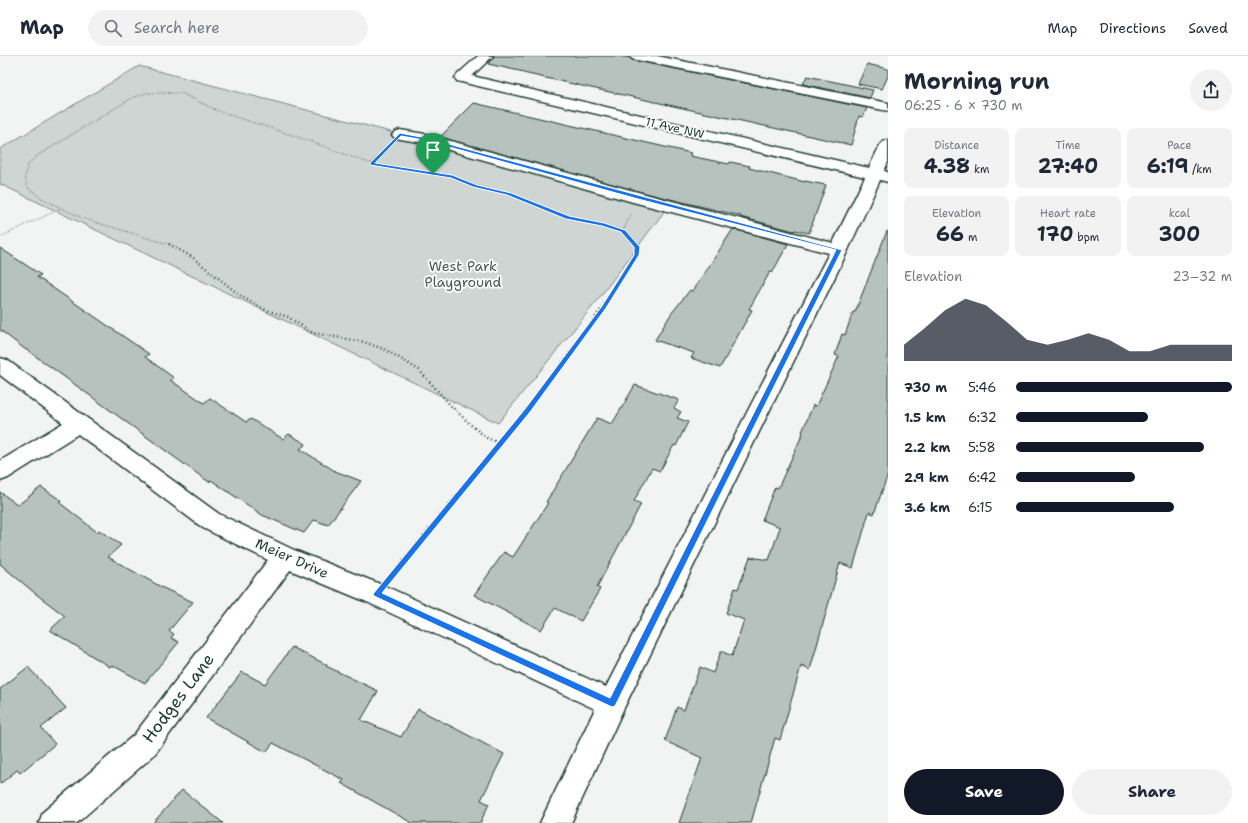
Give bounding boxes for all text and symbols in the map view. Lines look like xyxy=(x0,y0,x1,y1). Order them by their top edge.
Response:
search box xyxy=(88,10,368,46)
text: Map xyxy=(20,15,64,40)
icon: search xyxy=(102,17,124,39)
text: Search here xyxy=(134,18,220,38)
text: Map xyxy=(1048,19,1078,37)
text: Directions xyxy=(1100,19,1166,37)
text: Saved xyxy=(1188,19,1228,37)
text: Morning run xyxy=(904,67,1049,96)
button: share xyxy=(1190,69,1232,111)
text: 06:25 · 6 × 730 m xyxy=(904,97,1023,114)
street label: 11 Ave NW xyxy=(644,113,706,143)
pin xyxy=(416,133,450,174)
text: Distance xyxy=(934,138,979,153)
text: Time xyxy=(1055,138,1081,153)
text: Pace xyxy=(1167,138,1191,153)
icon: arrive xyxy=(422,139,444,161)
text: 4.38 xyxy=(924,153,970,179)
text: 27:40 xyxy=(1038,153,1098,179)
text: 6:19 xyxy=(1147,153,1188,179)
text: km xyxy=(970,162,989,177)
text: /km xyxy=(1188,162,1212,177)
text: Elevation xyxy=(932,206,981,221)
text: Heart rate xyxy=(1040,206,1096,221)
text: kcal xyxy=(1169,206,1190,221)
text: 66 xyxy=(936,221,964,247)
text: 170 xyxy=(1037,221,1073,247)
text: 300 xyxy=(1158,221,1200,247)
text: m xyxy=(964,230,977,245)
text: bpm xyxy=(1073,230,1099,245)
park label: West Park Playground xyxy=(425,257,502,291)
text: Elevation xyxy=(904,268,962,285)
text: 23–32 m xyxy=(1172,268,1232,285)
text: 730 m xyxy=(904,379,947,396)
text: 5:46 xyxy=(968,379,996,396)
text: 1.5 km xyxy=(904,409,946,426)
text: 6:32 xyxy=(968,409,997,426)
text: 2.2 km xyxy=(904,439,950,456)
text: 5:58 xyxy=(968,439,996,456)
text: 2.9 km xyxy=(904,469,949,486)
text: 6:42 xyxy=(968,469,997,486)
text: 3.6 km xyxy=(904,499,950,516)
text: 6:15 xyxy=(968,499,992,516)
street label: Meier Drive xyxy=(253,534,331,582)
street label: Hodges Lane xyxy=(137,649,219,747)
button: Save xyxy=(904,769,1064,815)
button: Share xyxy=(1072,769,1232,815)

